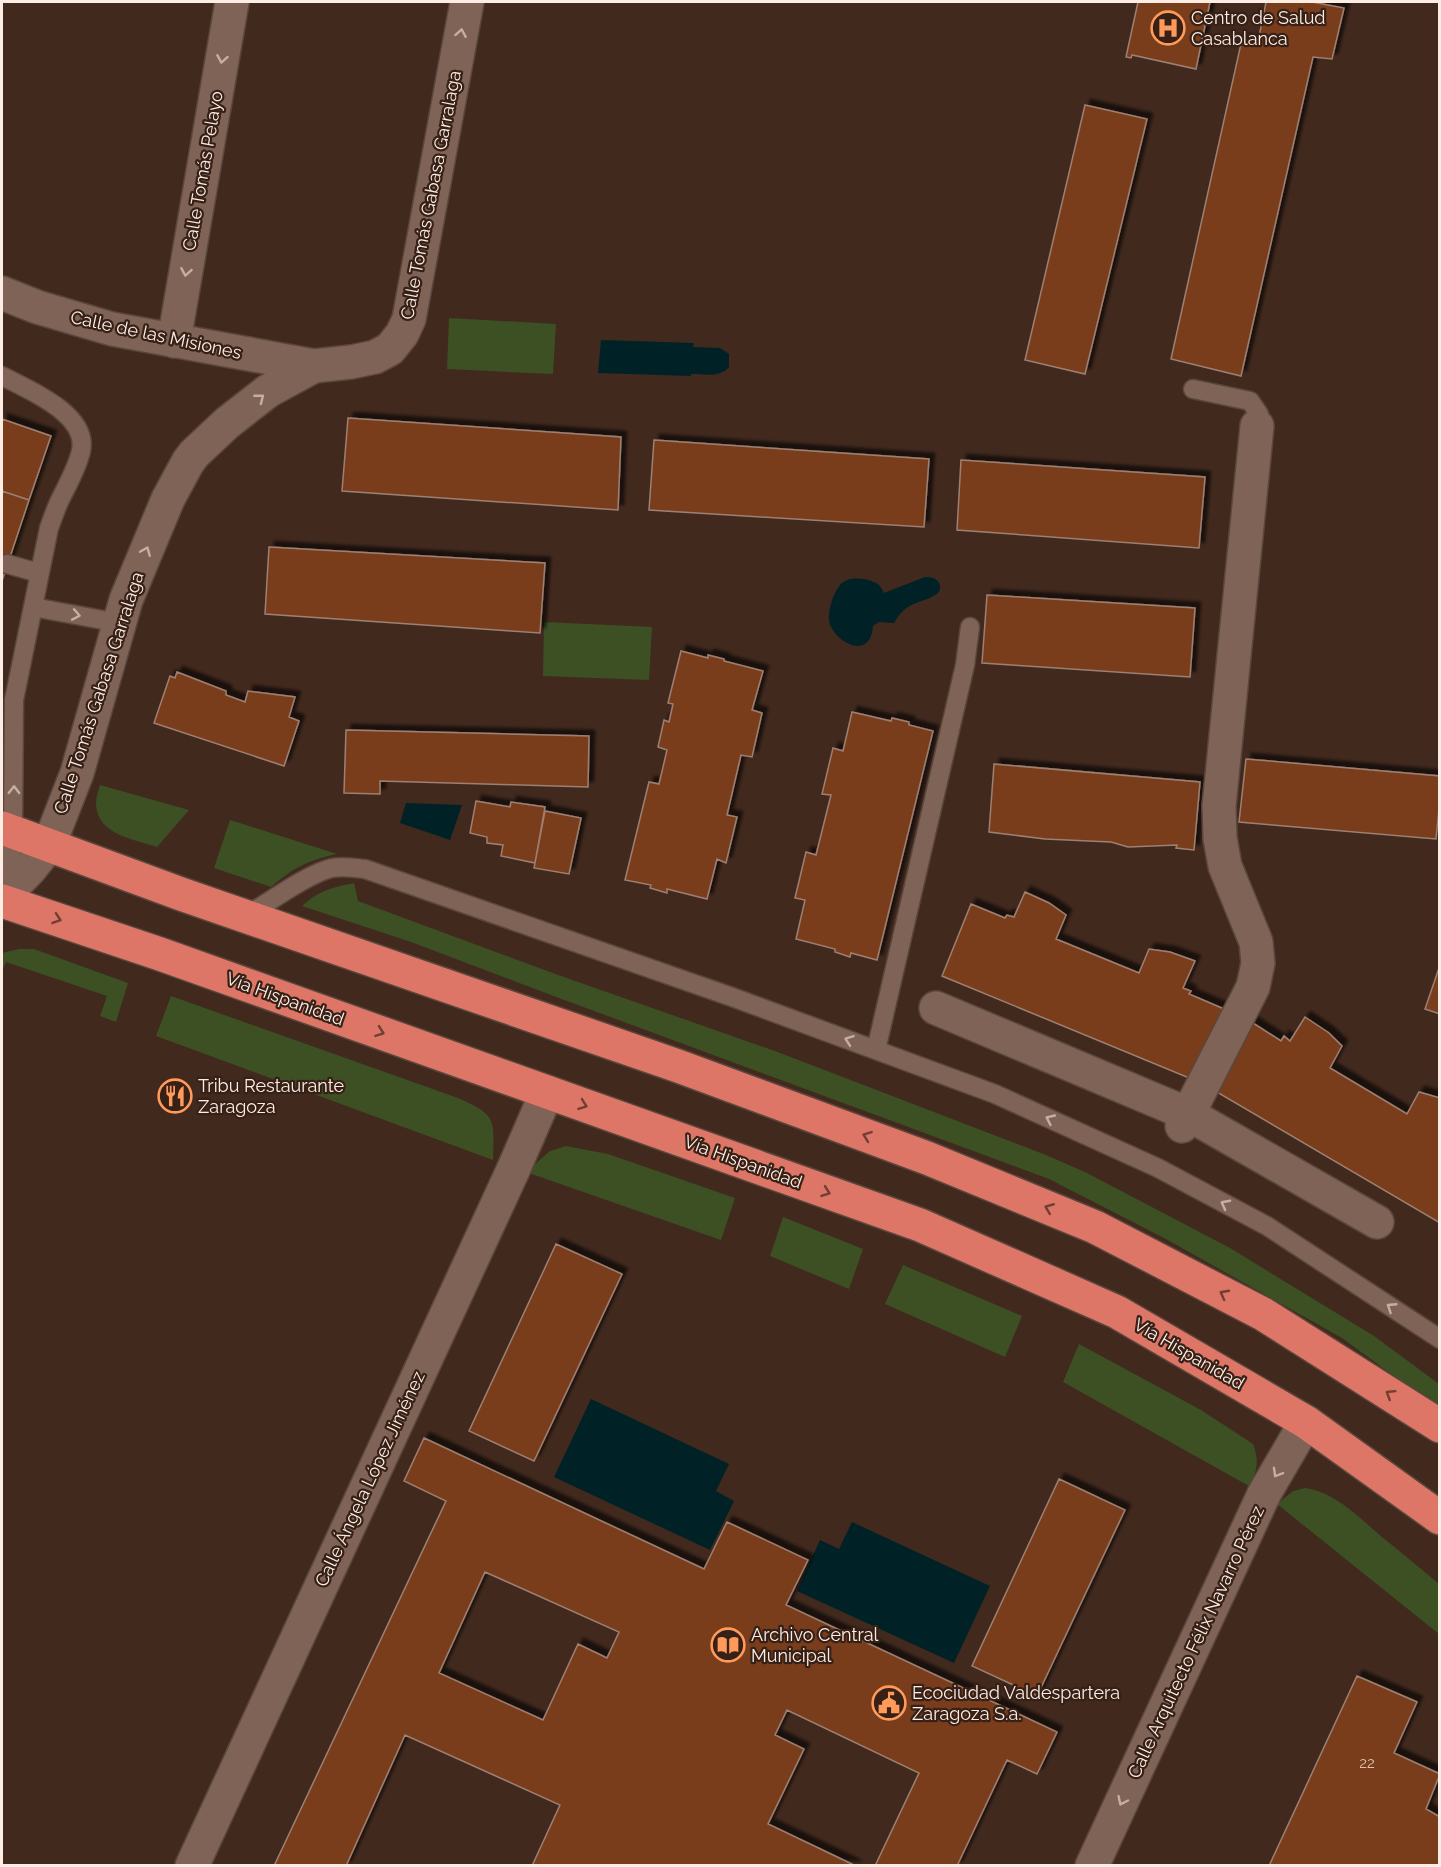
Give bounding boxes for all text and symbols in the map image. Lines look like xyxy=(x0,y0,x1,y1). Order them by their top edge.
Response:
place label: Centro de Salud Casablanca xyxy=(1191,7,1326,49)
hospital icon: Centro de Salud Casablanca xyxy=(1150,10,1186,46)
one-way arrow xyxy=(455,28,467,38)
one-way arrow xyxy=(216,54,229,64)
street label: Calle Tomás Gabasa Garralaga xyxy=(396,69,465,321)
street label: Calle Tomás Pelayo xyxy=(178,89,227,253)
one-way arrow xyxy=(180,267,193,277)
street label: Calle de las Misiones xyxy=(69,306,244,363)
one-way arrow xyxy=(253,394,264,405)
one-way arrow xyxy=(139,546,151,557)
street label: Calle Tomás Gabasa Garralaga xyxy=(49,569,148,817)
one-way arrow xyxy=(71,608,81,621)
one-way arrow xyxy=(7,786,20,795)
one-way arrow xyxy=(51,912,62,925)
street label: Vía Hispanidad xyxy=(223,967,347,1030)
one-way arrow xyxy=(374,1025,385,1038)
one-way arrow xyxy=(844,1035,855,1047)
place label: Tribu Restaurante Zaragoza xyxy=(198,1075,345,1117)
restaurant icon: Tribu Restaurante Zaragoza xyxy=(157,1078,193,1114)
one-way arrow xyxy=(577,1097,588,1110)
one-way arrow xyxy=(1045,1114,1056,1126)
street label: Vía Hispanidad xyxy=(681,1130,805,1193)
one-way arrow xyxy=(863,1131,874,1143)
one-way arrow xyxy=(820,1184,831,1197)
one-way arrow xyxy=(1221,1200,1231,1211)
one-way arrow xyxy=(1044,1203,1055,1215)
one-way arrow xyxy=(1219,1289,1230,1301)
one-way arrow xyxy=(1386,1303,1397,1314)
street label: Vía Hispanidad xyxy=(1130,1313,1248,1394)
street label: Calle Ángela López Jiménez xyxy=(309,1367,429,1590)
one-way arrow xyxy=(1386,1391,1397,1402)
one-way arrow xyxy=(1273,1467,1284,1477)
street label: Calle Arquitecto Félix Navarro Pérez xyxy=(1123,1502,1268,1781)
place label: Archivo Central Municipal xyxy=(751,1624,879,1666)
library icon: Archivo Central Municipal xyxy=(710,1627,746,1663)
place label: Ecociudad Valdespartera Zaragoza S.a. xyxy=(912,1682,1120,1724)
public building icon: Ecociudad Valdespartera Zaragoza S.a. xyxy=(871,1685,907,1721)
house number: 22 xyxy=(1359,1754,1375,1772)
one-way arrow xyxy=(1117,1794,1129,1805)

